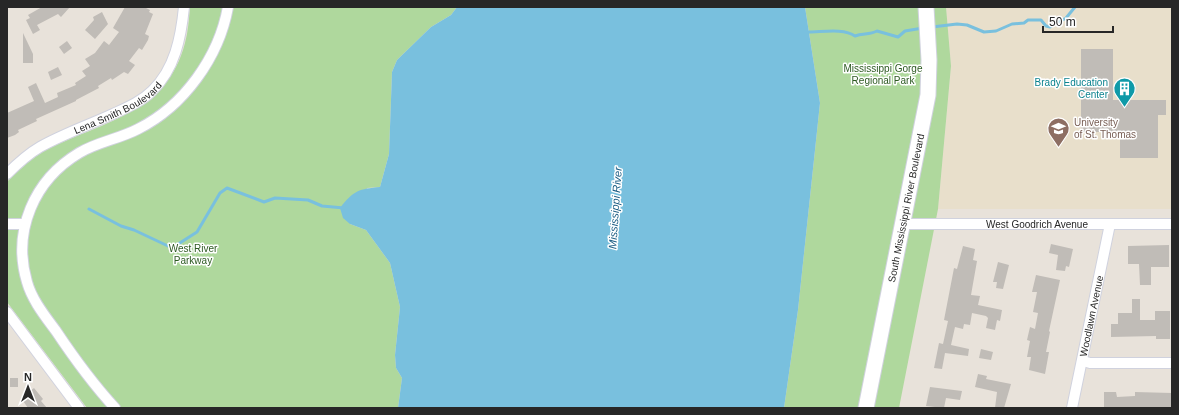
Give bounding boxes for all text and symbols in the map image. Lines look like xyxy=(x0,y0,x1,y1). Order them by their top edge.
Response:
scale bar xyxy=(1043,8,1113,34)
text: 50 m xyxy=(1049,15,1076,29)
park label: Mississippi Gorge Regional Park xyxy=(844,63,923,86)
building icon: Brady Education Center xyxy=(1111,75,1137,108)
place label: Brady Education Center xyxy=(1035,77,1109,100)
street label: Lena Smith Boulevard xyxy=(72,80,164,136)
school or university icon: University of St. Thomas xyxy=(1045,115,1071,148)
place label: University of St. Thomas xyxy=(1074,117,1136,140)
street label: South Mississippi River Boulevard xyxy=(886,133,926,283)
water label: Mississippi River xyxy=(606,165,624,249)
street label: West Goodrich Avenue xyxy=(986,219,1088,230)
park label: West River Parkway xyxy=(169,243,218,266)
street label: Woodlawn Avenue xyxy=(1078,274,1105,358)
north arrow xyxy=(8,367,48,407)
text: N xyxy=(24,371,32,383)

